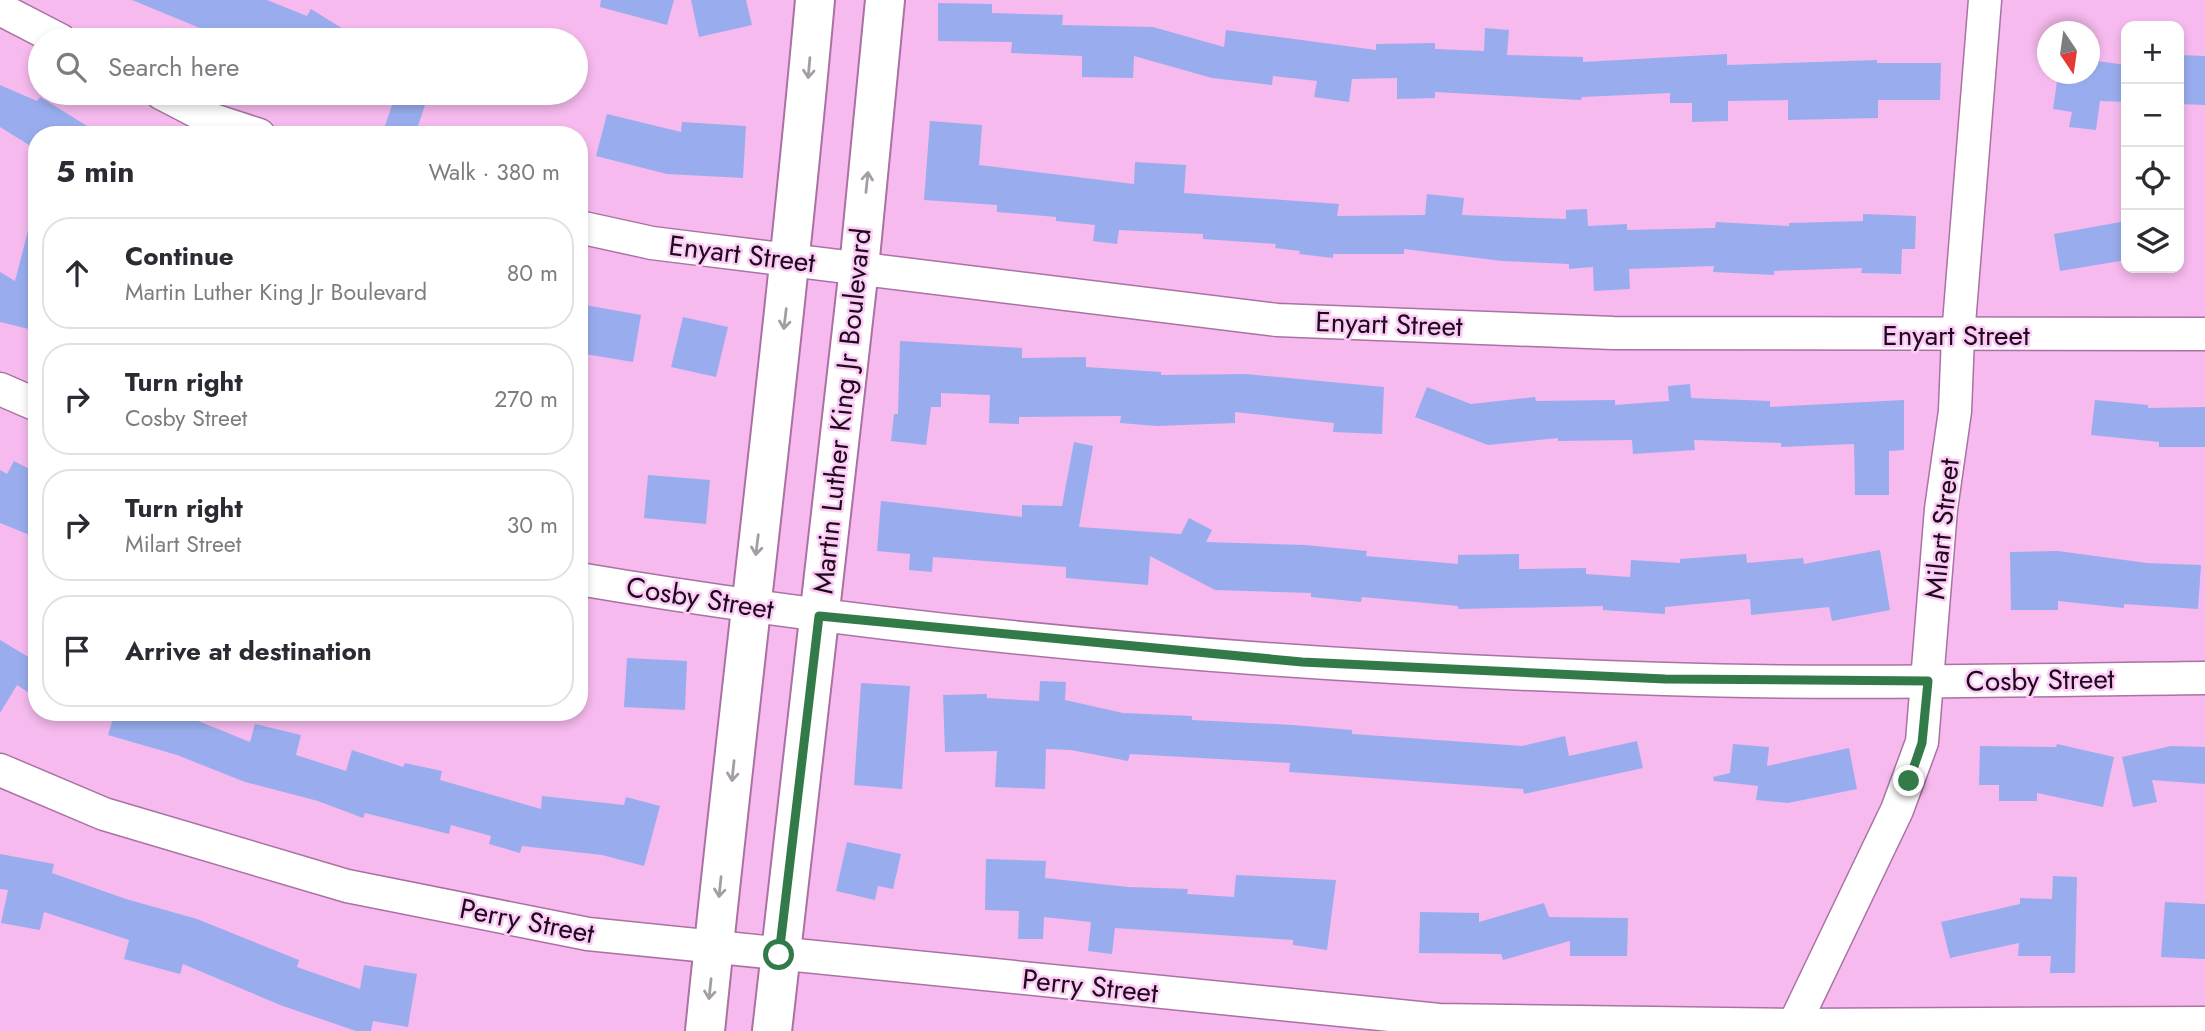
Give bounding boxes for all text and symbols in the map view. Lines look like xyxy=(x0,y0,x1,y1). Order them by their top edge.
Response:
north arrow xyxy=(2037,21,2100,84)
map controls xyxy=(2121,21,2184,273)
button: + xyxy=(2121,21,2184,84)
search box xyxy=(28,28,588,105)
icon: search xyxy=(52,48,90,86)
text: Search here xyxy=(108,48,240,86)
one-way arrow xyxy=(802,56,815,79)
button: − xyxy=(2121,84,2184,147)
button: locate xyxy=(2121,147,2184,210)
text: 5 min xyxy=(56,150,134,193)
text: Walk · 380 m xyxy=(429,155,560,189)
one-way arrow xyxy=(861,171,874,193)
button: layers xyxy=(2121,210,2184,273)
street label: Enyart Street xyxy=(666,225,818,283)
street label: Martin Luther King Jr Boulevard xyxy=(802,226,882,596)
text: Continue xyxy=(125,237,234,275)
icon: ahead xyxy=(58,254,96,292)
text: 80 m xyxy=(507,256,558,290)
text: Martin Luther King Jr Boulevard xyxy=(125,275,427,309)
street label: Enyart Street xyxy=(1315,301,1464,347)
one-way arrow xyxy=(778,307,791,330)
street label: Enyart Street xyxy=(1882,315,2030,356)
text: Turn right xyxy=(125,363,243,401)
icon: right xyxy=(58,380,96,418)
text: 270 m xyxy=(494,382,558,416)
text: Cosby Street xyxy=(125,401,247,435)
street label: Milart Street xyxy=(1914,456,1970,601)
text: Turn right xyxy=(125,489,243,527)
icon: right xyxy=(58,506,96,544)
text: 30 m xyxy=(507,508,558,542)
text: Milart Street xyxy=(125,527,241,561)
one-way arrow xyxy=(751,533,764,555)
street label: Cosby Street xyxy=(623,566,777,630)
icon: arrive xyxy=(58,632,96,670)
text: Arrive at destination xyxy=(125,632,372,670)
street label: Cosby Street xyxy=(1965,658,2115,702)
one-way arrow xyxy=(726,759,739,782)
route end xyxy=(1893,765,1924,796)
one-way arrow xyxy=(714,875,727,897)
street label: Perry Street xyxy=(456,888,598,954)
route start xyxy=(763,939,794,970)
street label: Perry Street xyxy=(1020,958,1160,1014)
one-way arrow xyxy=(703,978,716,1000)

